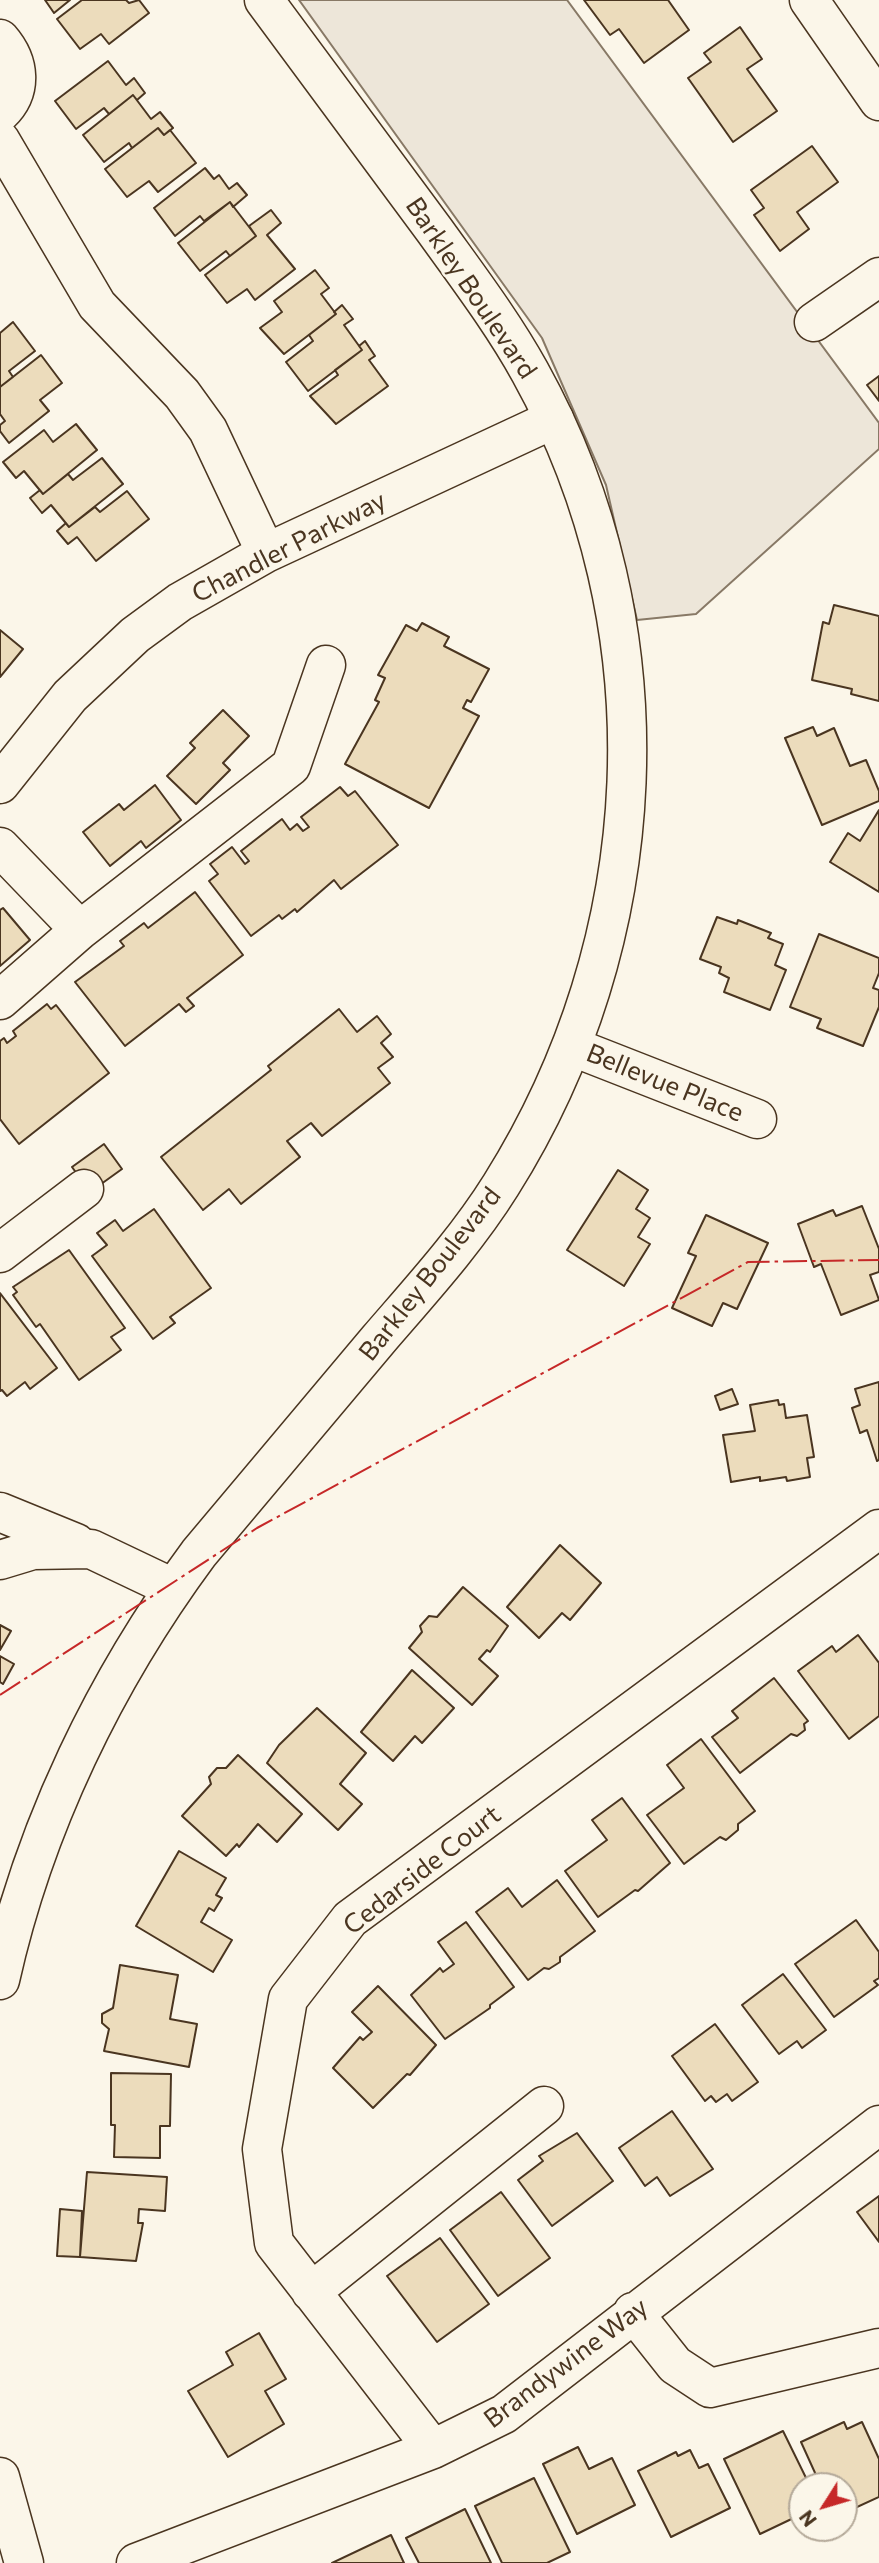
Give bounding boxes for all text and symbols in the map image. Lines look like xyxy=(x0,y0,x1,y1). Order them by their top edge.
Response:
street label: Barkley Boulevard xyxy=(399,192,543,384)
street label: Chandler Parkway xyxy=(187,485,391,609)
street label: Bellevue Place xyxy=(582,1037,748,1129)
street label: Barkley Boulevard xyxy=(353,1181,507,1367)
street label: Cedarside Court xyxy=(337,1799,507,1941)
street label: Brandywine Way xyxy=(478,2291,654,2435)
north arrow xyxy=(788,2472,858,2542)
text: N xyxy=(794,2506,821,2531)

